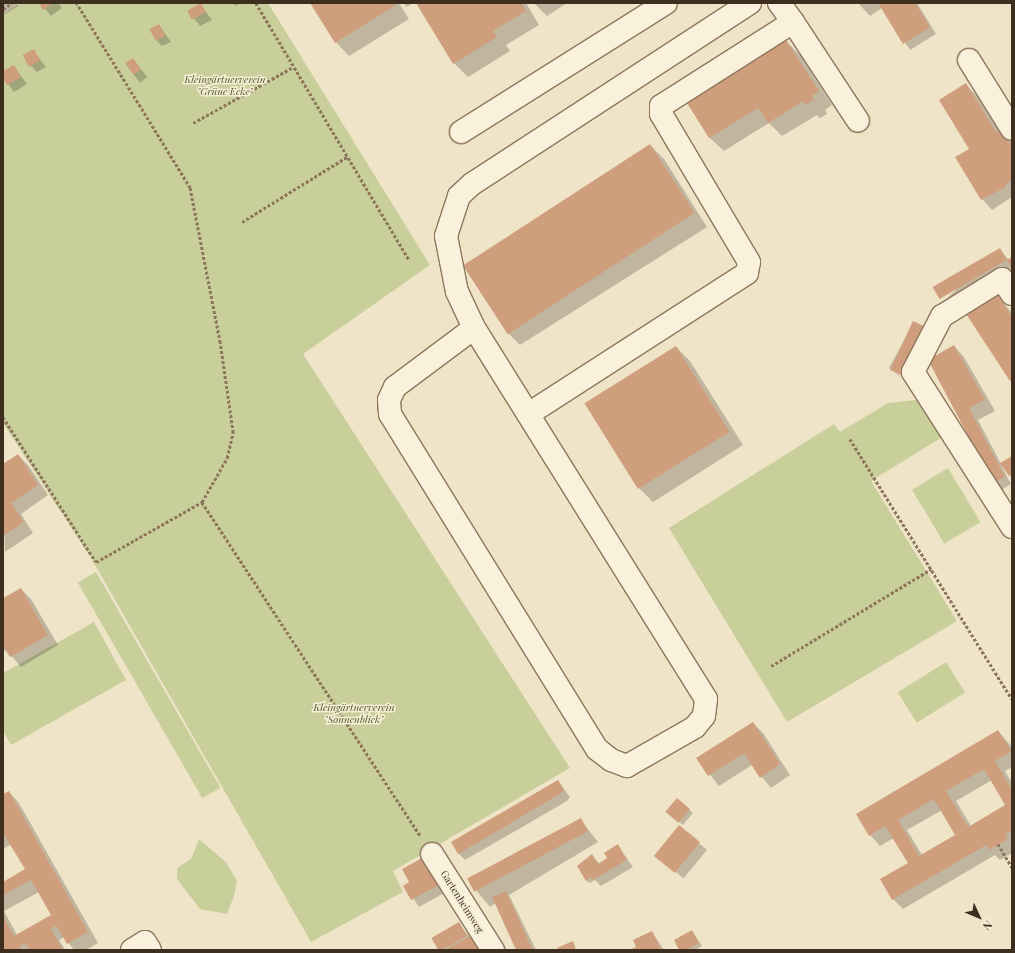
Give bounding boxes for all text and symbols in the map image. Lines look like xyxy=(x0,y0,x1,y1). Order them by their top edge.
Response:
park label: Kleingärtnerverein "Grüne Ecke" xyxy=(184,73,266,96)
park label: Kleingärtnerverein "Sonnenblick" xyxy=(313,701,395,724)
street label: Gartenheimweg xyxy=(438,868,486,936)
north arrow xyxy=(959,897,999,937)
text: N xyxy=(980,918,996,934)

